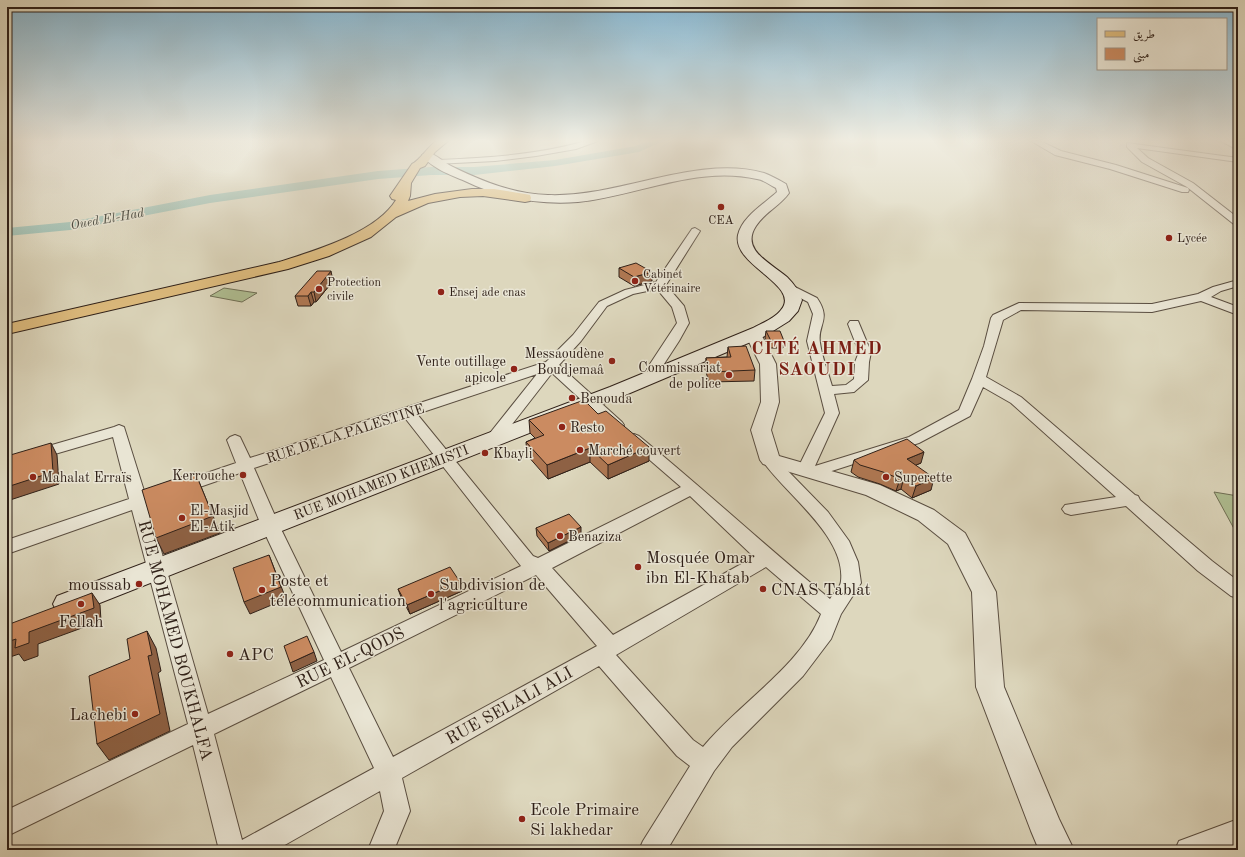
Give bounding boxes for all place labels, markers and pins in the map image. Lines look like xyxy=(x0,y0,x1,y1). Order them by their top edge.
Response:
marker: CEA xyxy=(716,202,726,212)
place label: CEA xyxy=(708,215,734,227)
marker: Lycée xyxy=(1164,233,1174,243)
place label: Lycée xyxy=(1177,233,1208,245)
place label: Cabinet Vétérinaire xyxy=(643,269,701,295)
marker: Cabinet Vétérinaire xyxy=(630,276,640,286)
place label: Protection civile xyxy=(327,277,381,303)
marker: Protection civile xyxy=(314,284,324,294)
marker: Ensej ade cnas xyxy=(436,287,446,297)
place label: Ensej ade cnas xyxy=(449,287,526,299)
place label: Messaoudène Boudjemaâ xyxy=(525,347,604,377)
place label: Vente outillage apicole xyxy=(416,355,506,385)
marker: Messaoudène Boudjemaâ xyxy=(607,356,617,366)
place label: Commissariat de police xyxy=(638,361,721,391)
marker: Vente outillage apicole xyxy=(509,364,519,374)
marker: Commissariat de police xyxy=(724,370,734,380)
place label: Benouda xyxy=(580,392,632,406)
marker: Benouda xyxy=(567,393,577,403)
place label: Resto xyxy=(570,421,604,435)
marker: Resto xyxy=(557,422,567,432)
place label: Marché couvert xyxy=(588,444,681,458)
marker: Marché couvert xyxy=(575,445,585,455)
place label: Kbayli xyxy=(493,447,533,461)
marker: Kbayli xyxy=(480,448,490,458)
place label: Kerrouche xyxy=(172,469,235,483)
marker: Kerrouche xyxy=(238,470,248,480)
place label: Mahalat Erraïs xyxy=(41,471,132,485)
place label: Superette xyxy=(894,471,952,485)
marker: Mahalat Erraïs xyxy=(28,472,38,482)
marker: Superette xyxy=(881,472,891,482)
place label: El-Masjid El-Atik xyxy=(190,504,249,534)
marker: El-Masjid El-Atik xyxy=(177,513,187,523)
place label: Benaziza xyxy=(568,530,622,544)
marker: Benaziza xyxy=(555,531,565,541)
place label: Mosquée Omar ibn El-Khatab xyxy=(646,550,755,587)
marker: Mosquée Omar ibn El-Khatab xyxy=(633,562,643,572)
place label: Poste et télécommunication xyxy=(270,573,406,610)
place label: moussab xyxy=(68,577,131,594)
place label: Subdivision de l'agriculture xyxy=(439,577,546,614)
marker: moussab xyxy=(134,579,144,589)
place label: CNAS Tablat xyxy=(771,582,871,599)
marker: CNAS Tablat xyxy=(758,584,768,594)
marker: Poste et télécommunication xyxy=(257,585,267,595)
marker: Subdivision de l'agriculture xyxy=(426,589,436,599)
marker: Fellah xyxy=(76,599,86,609)
place label: Fellah xyxy=(59,614,103,631)
place label: APC xyxy=(238,647,274,664)
marker: APC xyxy=(225,649,235,659)
place label: Lachebi xyxy=(69,707,127,724)
marker: Lachebi xyxy=(130,709,140,719)
place label: Ecole Primaire Si lakhedar xyxy=(530,802,639,839)
marker: Ecole Primaire Si lakhedar xyxy=(517,814,527,824)

